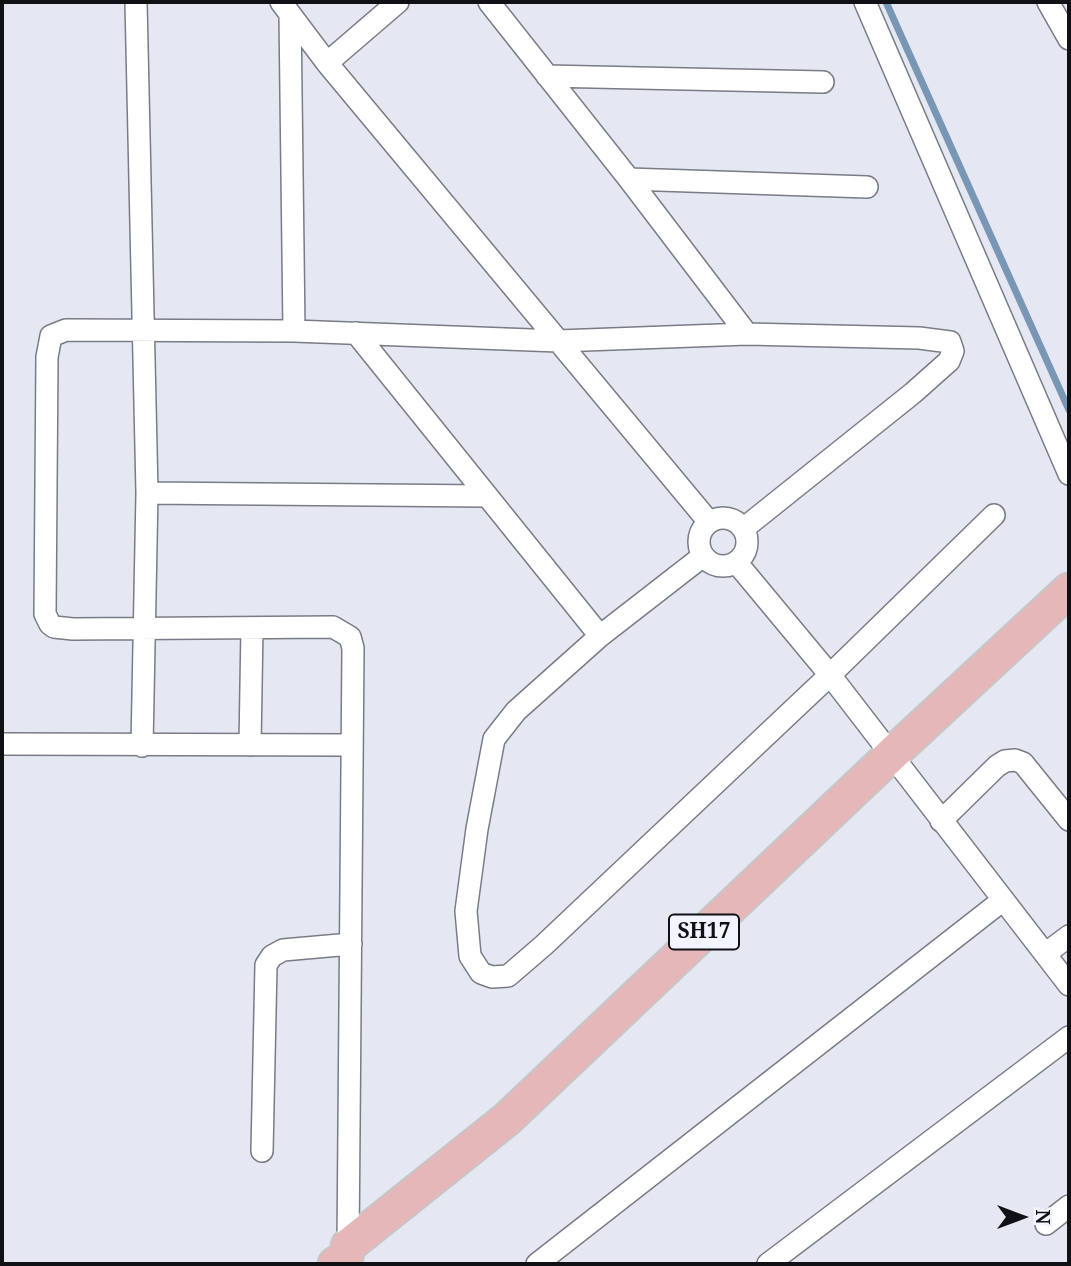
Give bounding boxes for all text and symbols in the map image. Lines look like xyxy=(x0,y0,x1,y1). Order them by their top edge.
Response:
road number: SH17 xyxy=(669,914,739,950)
north arrow xyxy=(987,1182,1057,1252)
text: N xyxy=(1030,1210,1056,1224)

